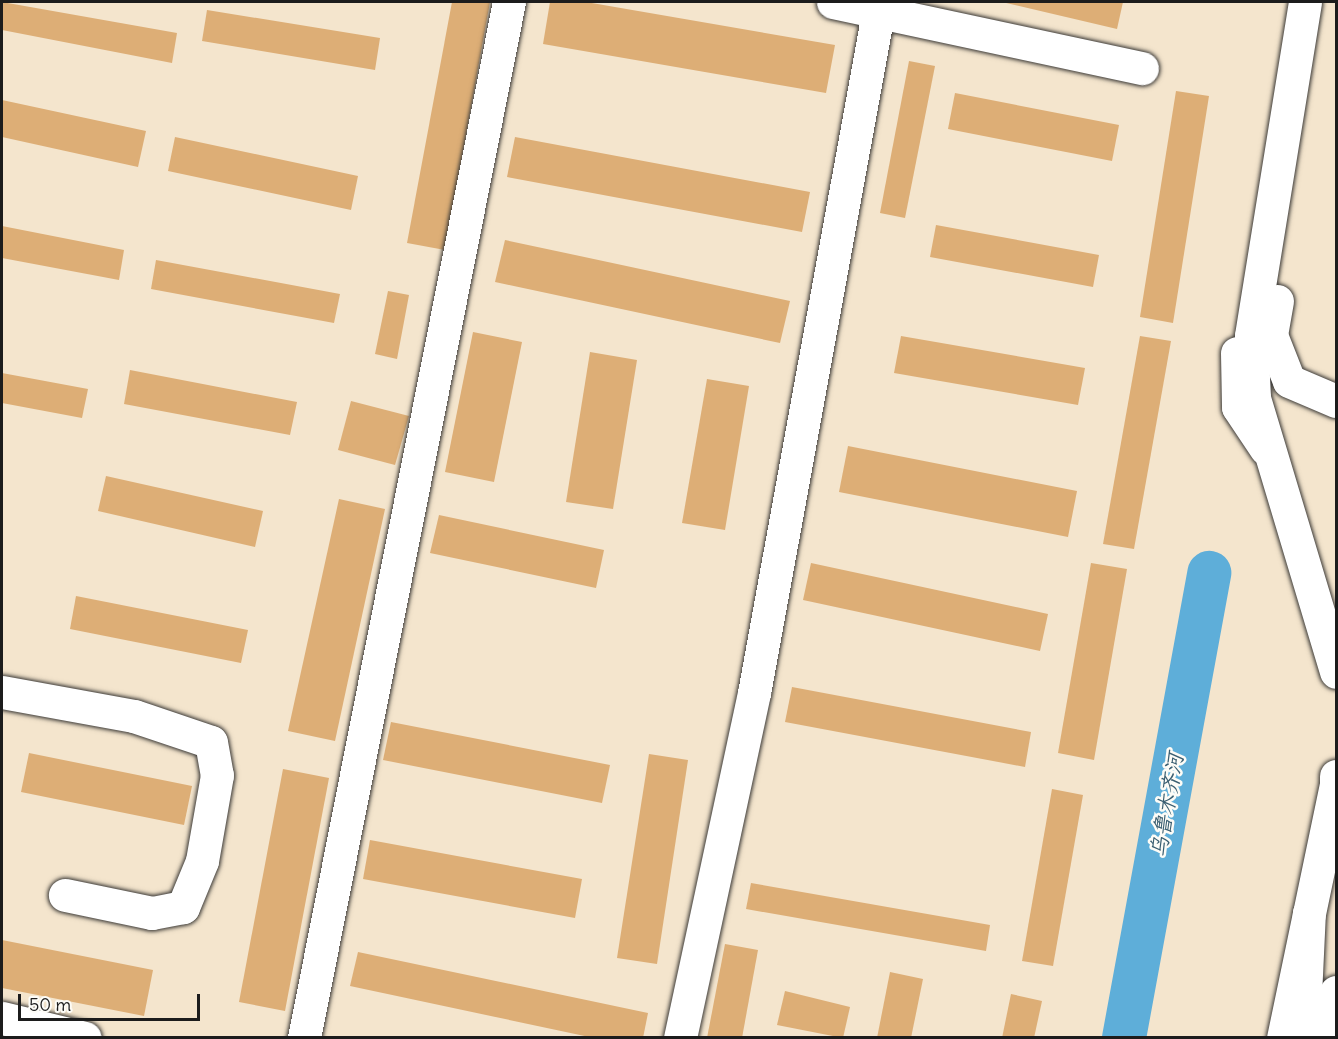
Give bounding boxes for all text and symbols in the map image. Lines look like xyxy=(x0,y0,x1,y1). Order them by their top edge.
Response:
water label: 乌鲁木齐河 xyxy=(1145,751,1189,859)
scale bar xyxy=(21,982,202,1020)
text: 50 m xyxy=(29,993,71,1016)

